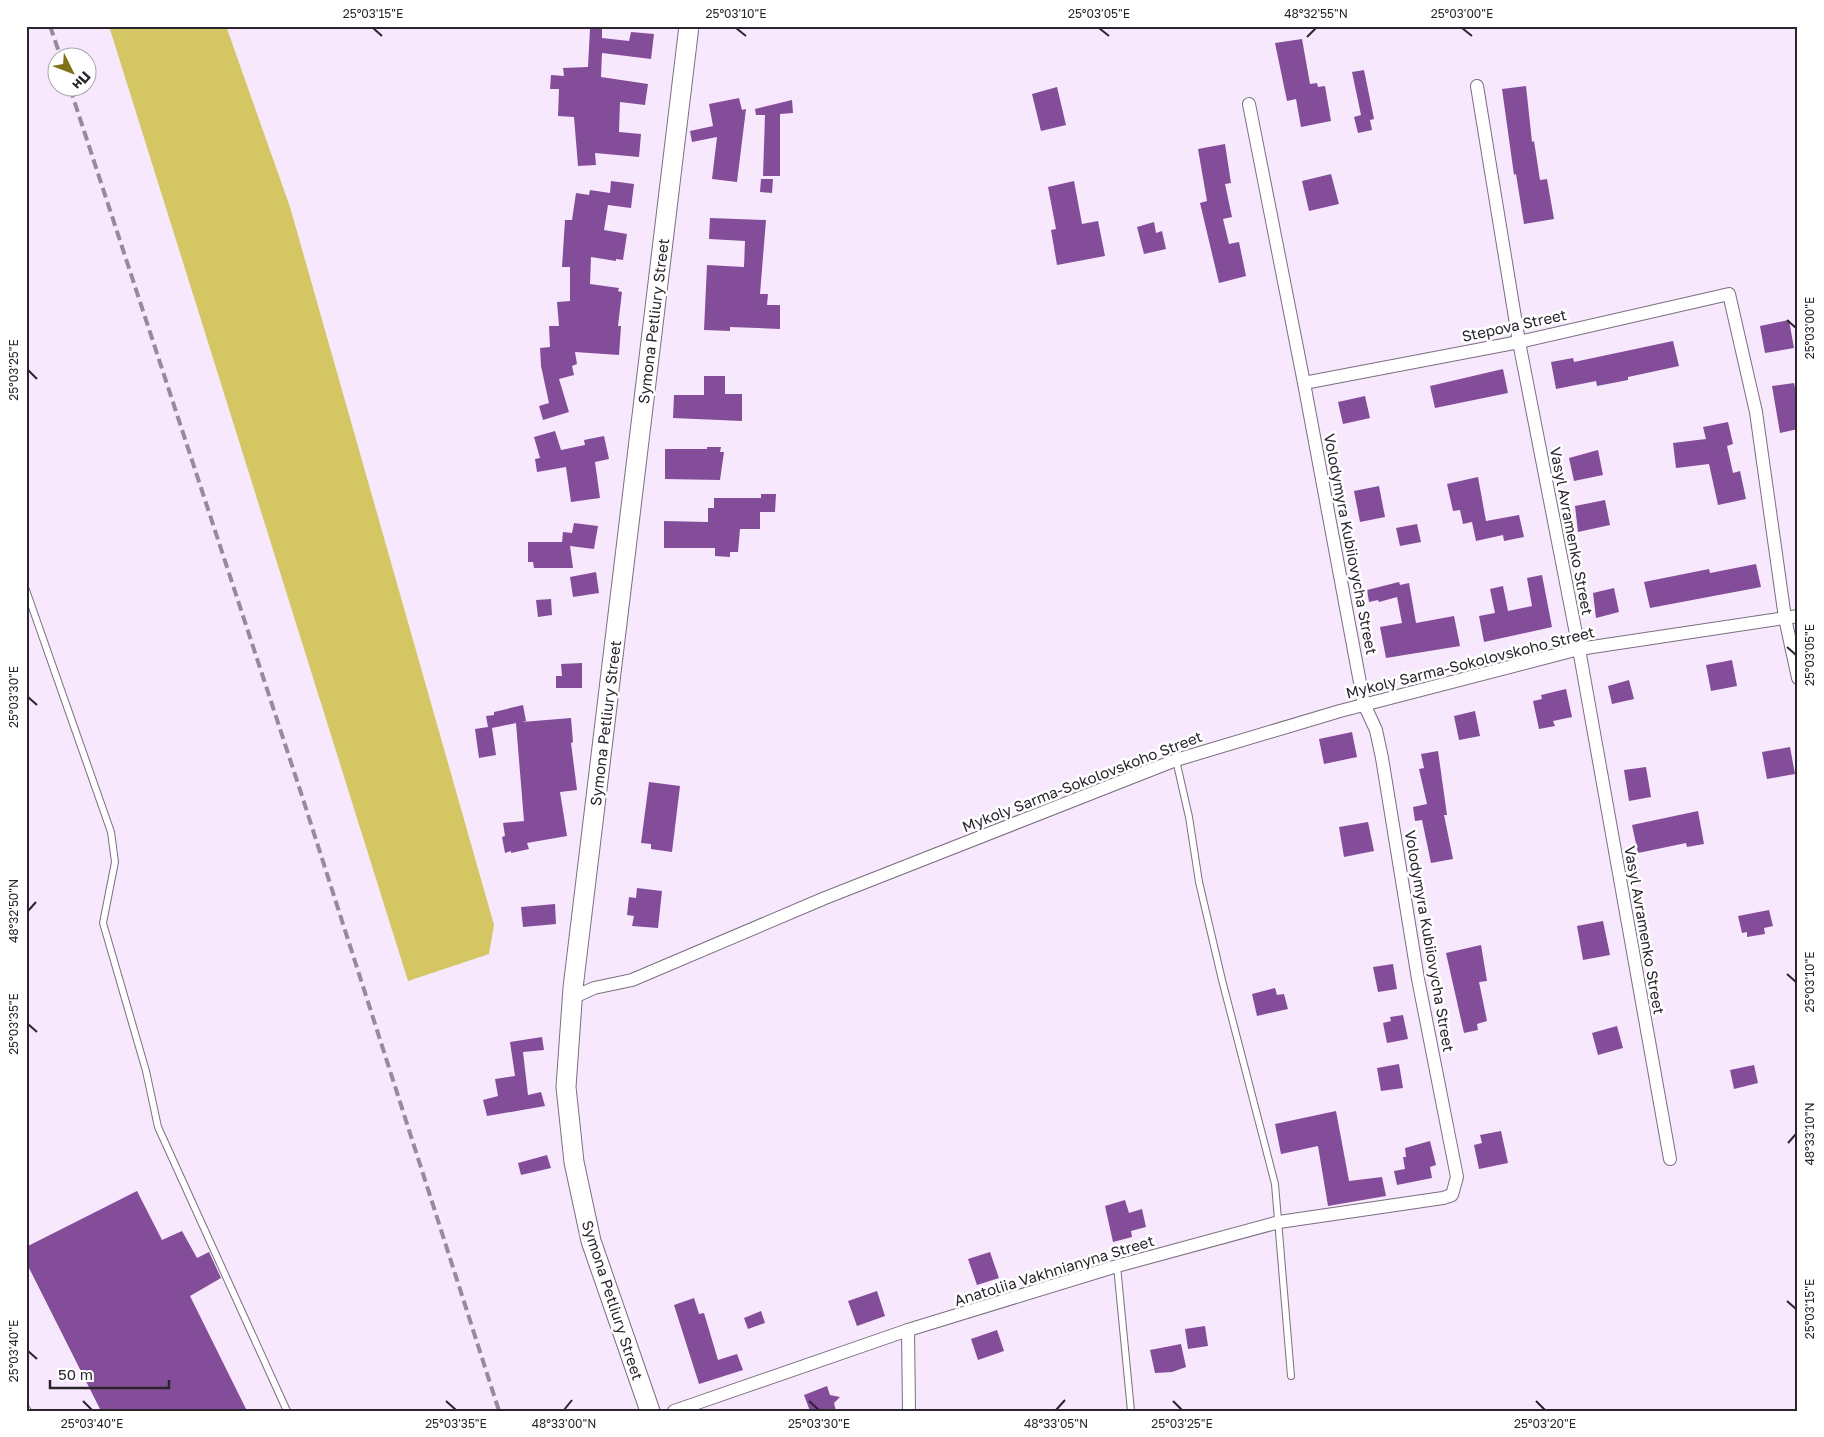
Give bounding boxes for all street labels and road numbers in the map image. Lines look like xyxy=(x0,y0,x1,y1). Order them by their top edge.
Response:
street label: Symona Petliury Street xyxy=(634,237,672,405)
street label: Stepova Street xyxy=(1460,305,1568,345)
street label: Volodymyra Kubiiovycha Street xyxy=(1321,432,1381,656)
street label: Vasyl Avramenko Street xyxy=(1547,445,1597,617)
street label: Mykoly Sarma-Sokolovskoho Street xyxy=(1344,622,1596,702)
street label: Symona Petliury Street xyxy=(586,639,624,807)
street label: Mykoly Sarma-Sokolovskoho Street xyxy=(959,727,1205,835)
street label: Volodymyra Kubiiovycha Street xyxy=(1402,829,1458,1053)
street label: Vasyl Avramenko Street xyxy=(1621,844,1669,1016)
street label: Symona Petliury Street xyxy=(579,1218,647,1382)
street label: Anatoliia Vakhnianyna Street xyxy=(952,1231,1156,1309)

